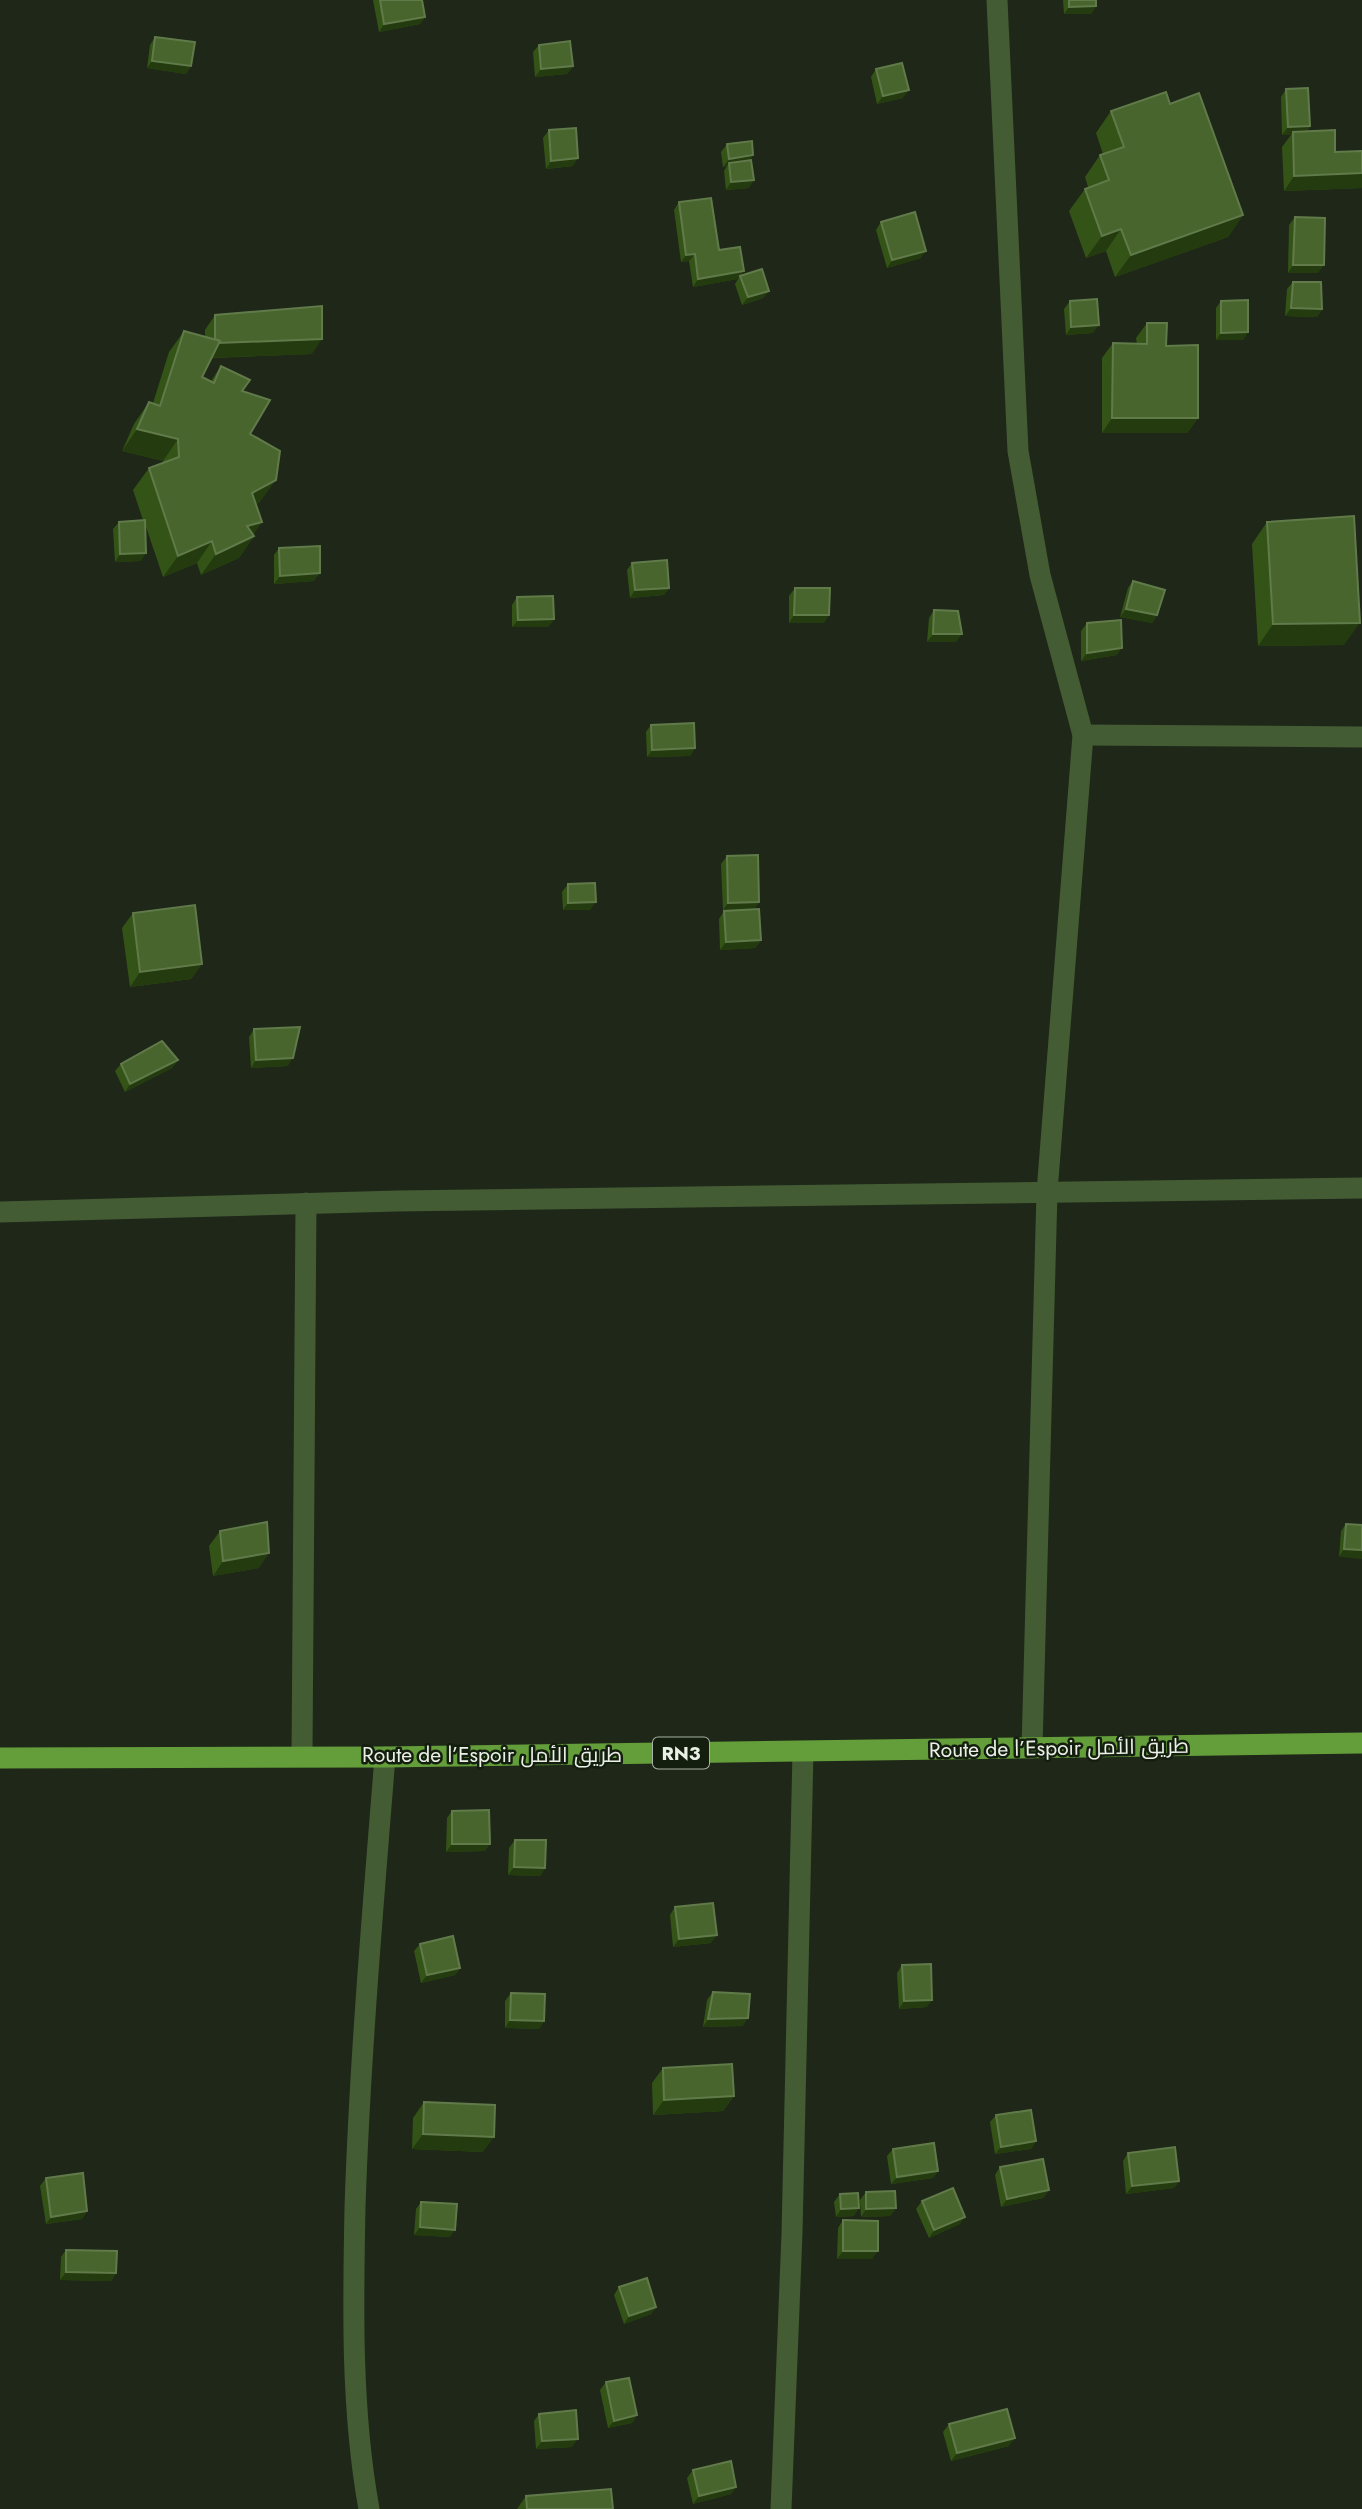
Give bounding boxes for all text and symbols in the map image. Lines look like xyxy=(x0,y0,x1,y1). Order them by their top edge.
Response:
street label: Route de l’Espoir طريق الأمل xyxy=(929,1731,1189,1765)
road number: RN3 xyxy=(653,1737,709,1768)
street label: Route de l’Espoir طريق الأمل xyxy=(362,1740,622,1770)

